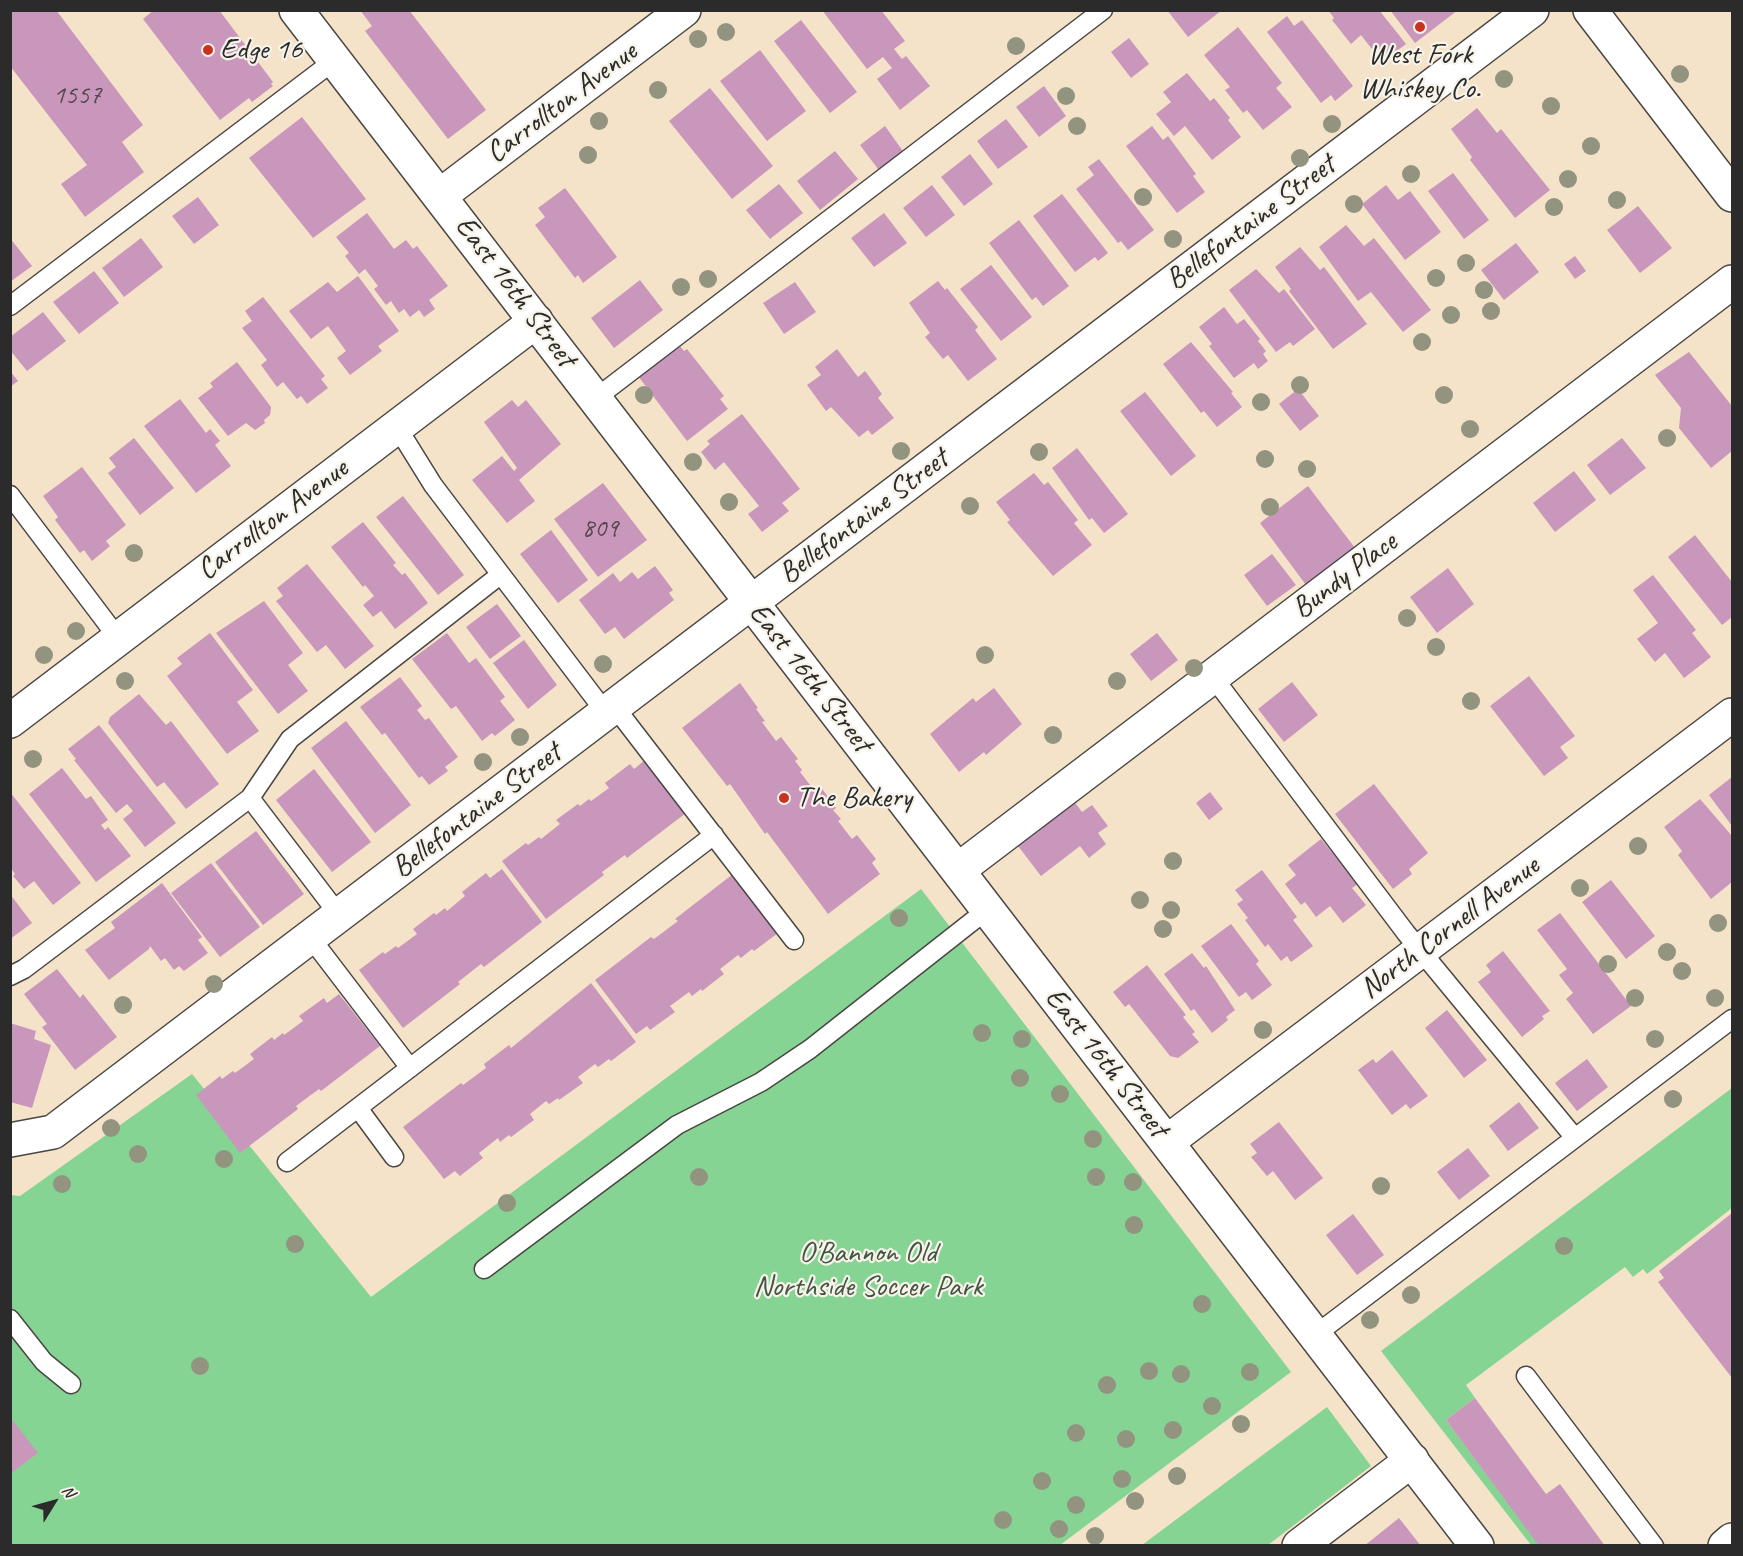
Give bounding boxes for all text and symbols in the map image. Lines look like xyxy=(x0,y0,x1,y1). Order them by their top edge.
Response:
marker: West Fork Whiskey Co. xyxy=(1413,20,1427,34)
place label: Edge 16 xyxy=(220,32,302,68)
street label: Carrollton Avenue xyxy=(479,35,645,171)
place label: West Fork Whiskey Co. xyxy=(1359,37,1481,107)
marker: Edge 16 xyxy=(201,43,215,57)
house number: 1557 xyxy=(53,80,101,112)
street label: Bellefontaine Street xyxy=(1159,148,1343,298)
street label: East 16th Street xyxy=(447,209,583,375)
street label: Bellefontaine Street xyxy=(772,442,956,592)
street label: Carrollton Avenue xyxy=(190,452,356,588)
house number: 809 xyxy=(582,513,618,545)
street label: Bundy Place xyxy=(1285,525,1405,627)
street label: East 16th Street xyxy=(741,596,879,760)
street label: Bellefontaine Street xyxy=(385,736,569,886)
place label: The Bakery xyxy=(796,780,912,816)
marker: The Bakery xyxy=(777,791,791,805)
street label: North Cornell Avenue xyxy=(1353,849,1547,1007)
street label: East 16th Street xyxy=(1037,981,1175,1145)
park label: O'Bannon Old Northside Soccer Park xyxy=(754,1235,982,1306)
north arrow xyxy=(24,1472,84,1532)
text: N xyxy=(57,1481,79,1501)

